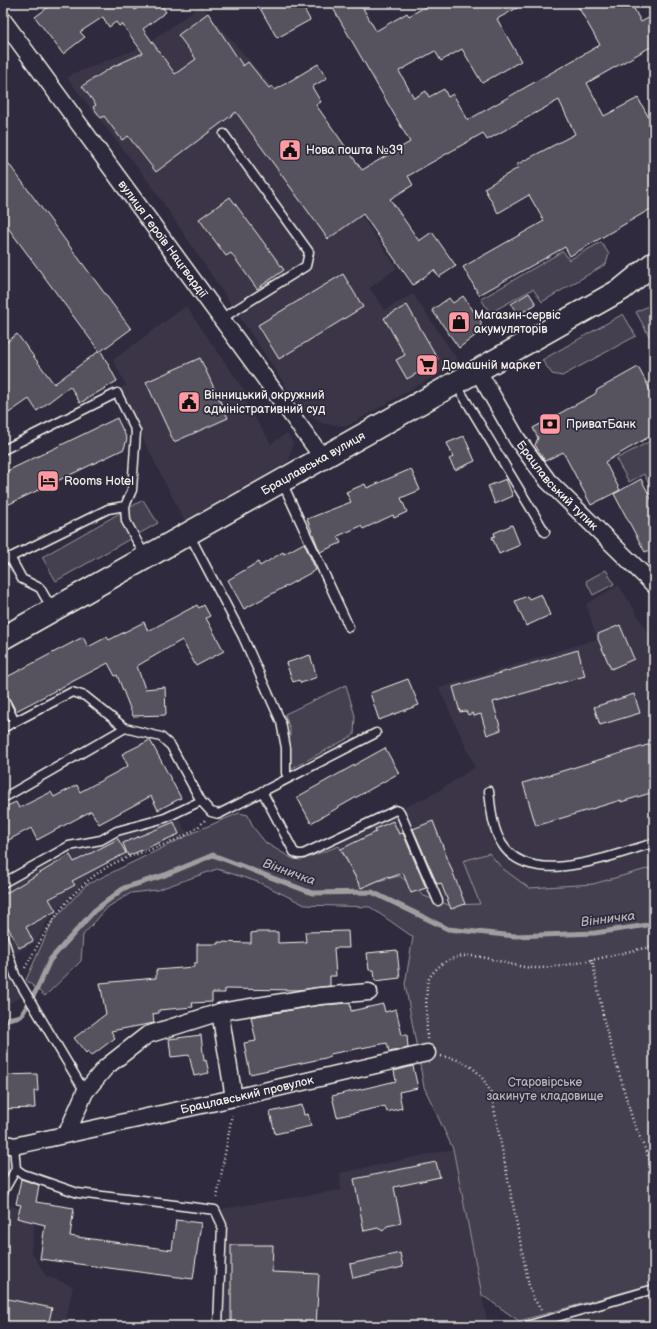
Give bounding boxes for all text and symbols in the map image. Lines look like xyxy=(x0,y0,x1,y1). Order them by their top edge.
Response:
public building icon: Нова пошта №39 xyxy=(277,137,303,163)
place label: Нова пошта №39 xyxy=(306,143,403,158)
street label: вулиця Героїв Нацгвардії xyxy=(115,177,211,301)
place label: Магазин-сервіс акумуляторів xyxy=(474,308,561,337)
shop icon: Магазин-сервіс акумуляторів xyxy=(446,309,472,335)
supermarket icon: Домашній маркет xyxy=(414,352,440,378)
place label: Домашній маркет xyxy=(442,358,542,373)
place label: Вінницький окружний адміністративний суд xyxy=(204,388,326,417)
public building icon: Вінницький окружний адміністративний суд xyxy=(176,389,202,415)
bank icon: ПриватБанк xyxy=(537,411,563,437)
place label: ПриватБанк xyxy=(566,417,637,432)
street label: Брацлавська вулиця xyxy=(258,428,368,498)
street label: Брацлавський тупик xyxy=(513,438,602,534)
hotel icon: Rooms Hotel xyxy=(35,468,61,494)
place label: Rooms Hotel xyxy=(64,474,134,489)
water label: Вінничка xyxy=(261,855,318,889)
water label: Вінничка xyxy=(580,908,636,930)
street label: Брацлавський провулок xyxy=(179,1072,316,1117)
park label: Старовірське закинуте кладовище xyxy=(486,1075,604,1104)

